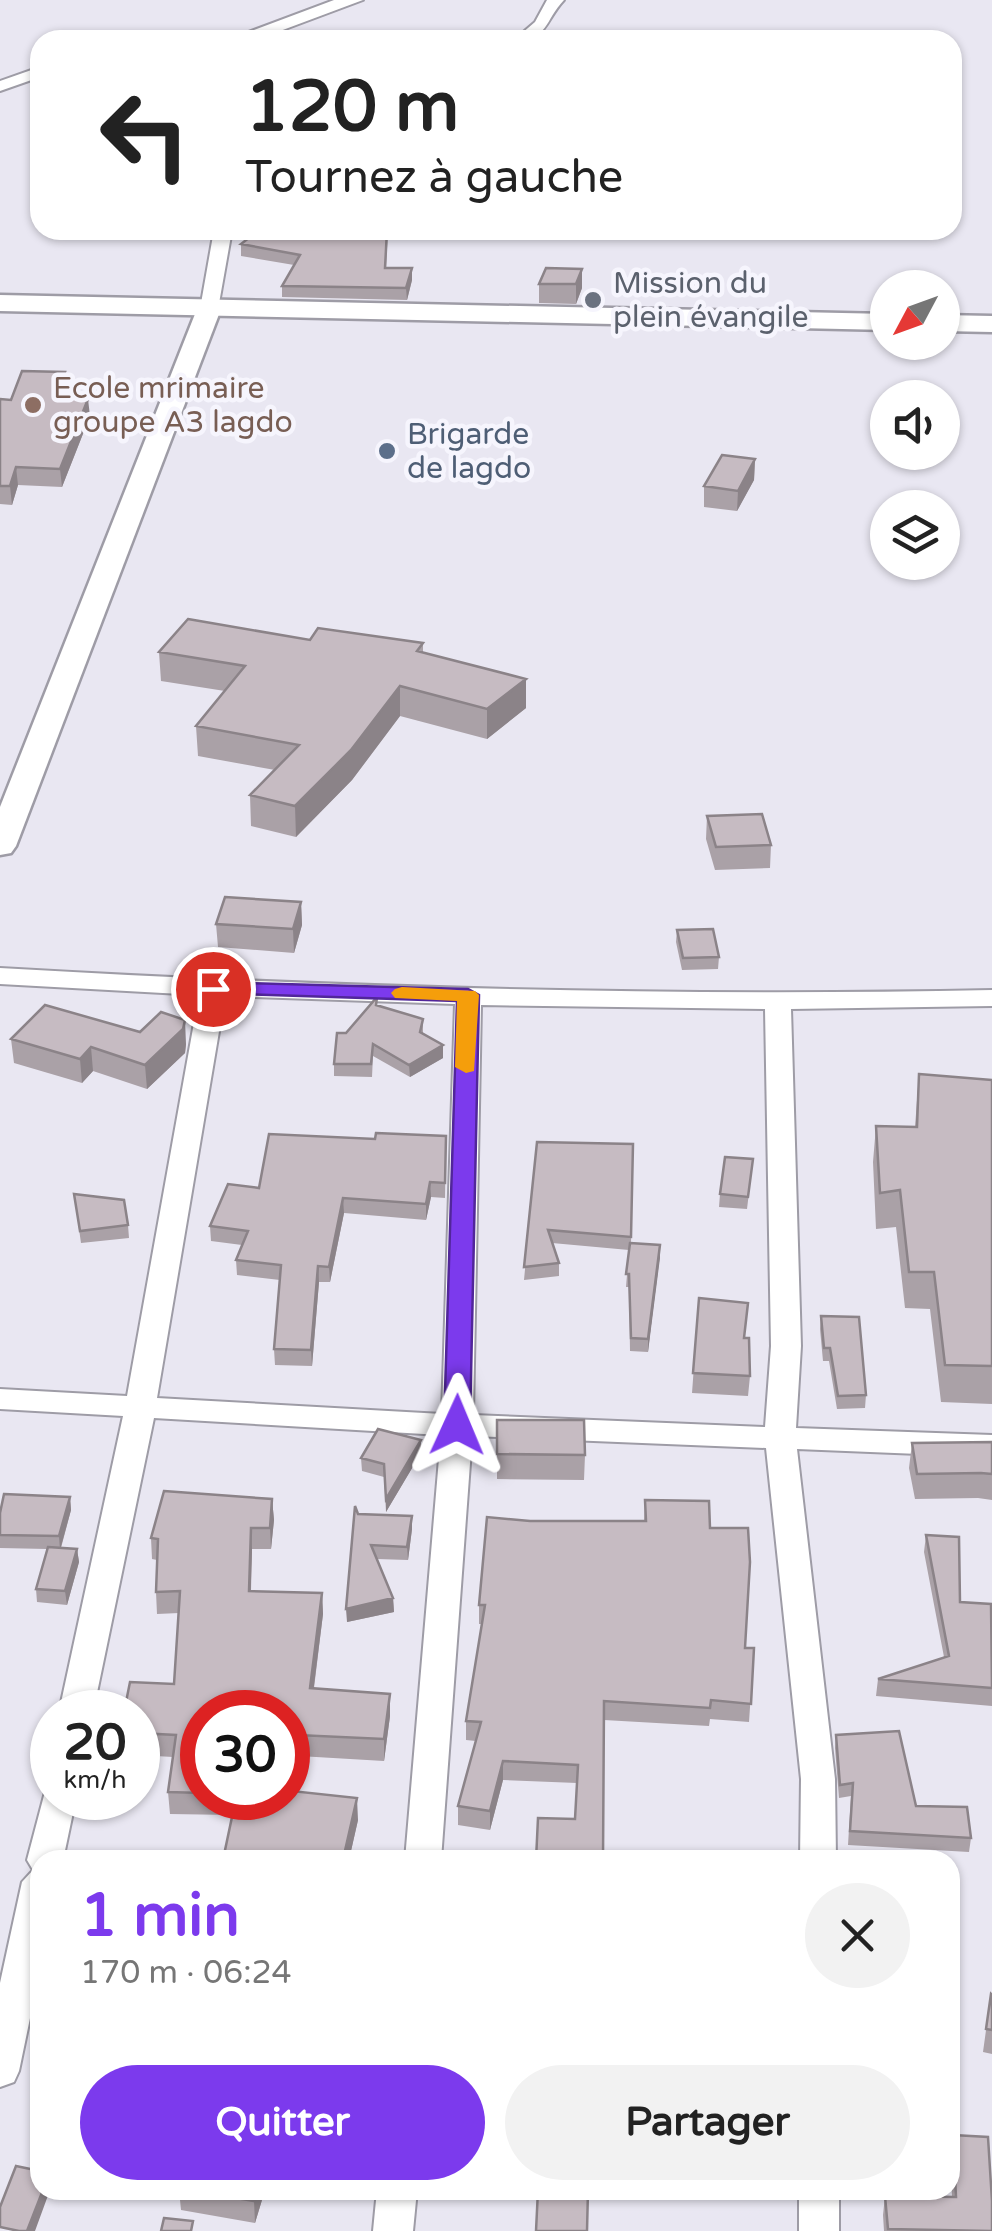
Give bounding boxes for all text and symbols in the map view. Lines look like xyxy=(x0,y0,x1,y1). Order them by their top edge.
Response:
text: 120 m xyxy=(245,66,459,150)
icon: left xyxy=(80,70,210,200)
text: Tournez à gauche xyxy=(245,151,623,205)
place label: Mission du plein évangile xyxy=(613,265,808,336)
north arrow xyxy=(870,270,960,360)
map controls xyxy=(870,270,960,580)
marker: Mission du plein évangile xyxy=(582,289,604,311)
place label: Ecole mrimaire groupe A3 lagdo xyxy=(53,370,293,441)
button: sound xyxy=(870,380,960,470)
marker: Ecole mrimaire groupe A3 lagdo xyxy=(22,394,44,416)
place label: Brigarde de lagdo xyxy=(407,416,531,487)
marker: Brigarde de lagdo xyxy=(376,440,398,462)
button: layers xyxy=(870,490,960,580)
pin xyxy=(171,947,256,1032)
icon: arrive xyxy=(186,962,241,1017)
position arrow xyxy=(405,1373,509,1477)
speed limit sign: 30 xyxy=(180,1690,310,1820)
text: 20 xyxy=(64,1713,126,1773)
text: km/h xyxy=(64,1765,126,1795)
text: 1 min xyxy=(80,1880,240,1952)
button: close xyxy=(805,1883,910,1988)
text: 170 m · 06:24 xyxy=(80,1954,292,1992)
button: Quitter xyxy=(80,2065,485,2180)
button: Partager xyxy=(505,2065,910,2180)

